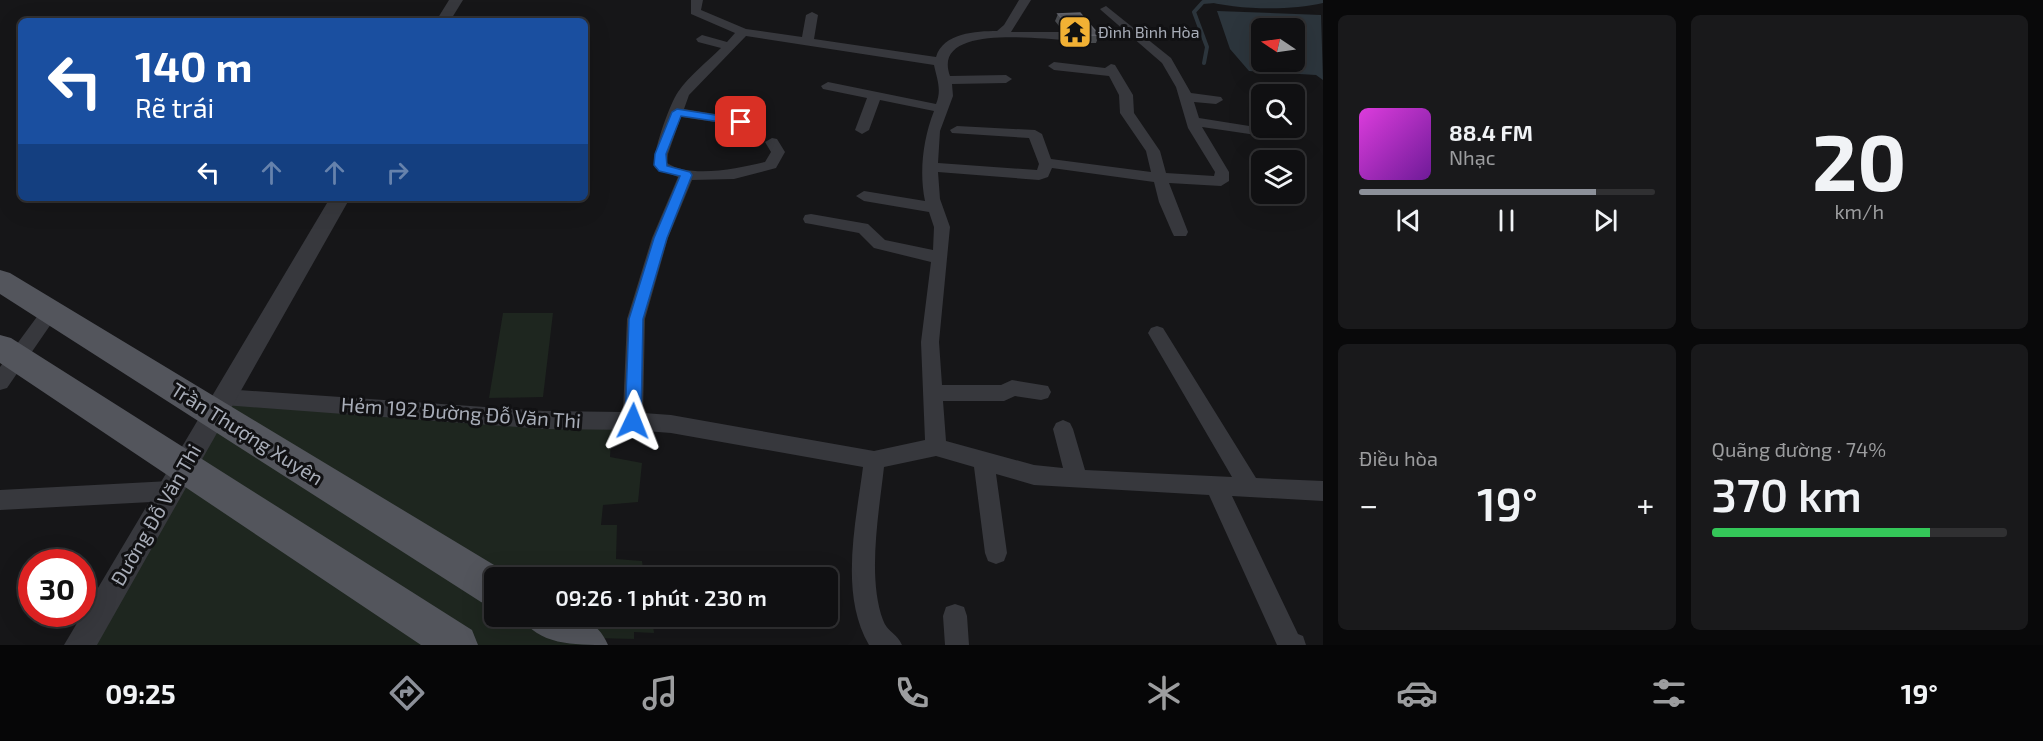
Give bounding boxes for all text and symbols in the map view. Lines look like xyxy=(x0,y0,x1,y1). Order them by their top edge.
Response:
temple icon: Đình Bình Hòa xyxy=(1057,14,1093,50)
north arrow xyxy=(1251,18,1305,72)
map controls xyxy=(1251,18,1305,204)
place label: Đình Bình Hòa xyxy=(1098,22,1199,41)
text: 140 m xyxy=(135,40,252,90)
icon: left xyxy=(36,42,114,120)
button: search xyxy=(1251,84,1305,138)
text: Rẽ trái xyxy=(135,91,214,123)
pin xyxy=(715,96,766,147)
icon: arrive xyxy=(724,105,757,138)
text: 20 xyxy=(1812,113,1907,207)
text: 88.4 FM xyxy=(1449,119,1533,145)
text: Nhạc xyxy=(1449,145,1495,169)
button: layers xyxy=(1251,150,1305,204)
icon: left xyxy=(192,156,225,189)
icon: ahead xyxy=(255,156,288,189)
icon: ahead xyxy=(318,156,351,189)
icon: right xyxy=(381,156,414,189)
text: km/h xyxy=(1834,199,1884,223)
icon: previous xyxy=(1392,204,1425,237)
icon: pause xyxy=(1490,204,1523,237)
icon: next xyxy=(1589,204,1622,237)
street label: Trần Thượng Xuyên xyxy=(167,377,328,490)
position arrow xyxy=(601,389,665,453)
street label: Hẻm 192 Đường Đỗ Văn Thi xyxy=(340,392,582,432)
text: Quãng đường · 74% xyxy=(1712,437,1886,461)
street label: Đường Đỗ Văn Thi xyxy=(105,440,205,589)
text: Điều hòa xyxy=(1359,446,1438,470)
text: 370 km xyxy=(1712,467,1862,521)
text: 19° xyxy=(1477,476,1538,530)
text: − xyxy=(1359,484,1378,524)
text: + xyxy=(1636,484,1655,524)
speed limit sign: 30 xyxy=(18,549,96,627)
text: 09:26 · 1 phút · 230 m xyxy=(555,584,767,610)
icon: directions xyxy=(386,672,428,714)
icon: music xyxy=(639,672,681,714)
icon: phone xyxy=(891,672,933,714)
icon: climate xyxy=(1143,672,1185,714)
icon: car xyxy=(1396,672,1438,714)
icon: filters xyxy=(1648,672,1690,714)
text: 09:25 xyxy=(105,677,176,709)
text: 19° xyxy=(1901,677,1938,709)

